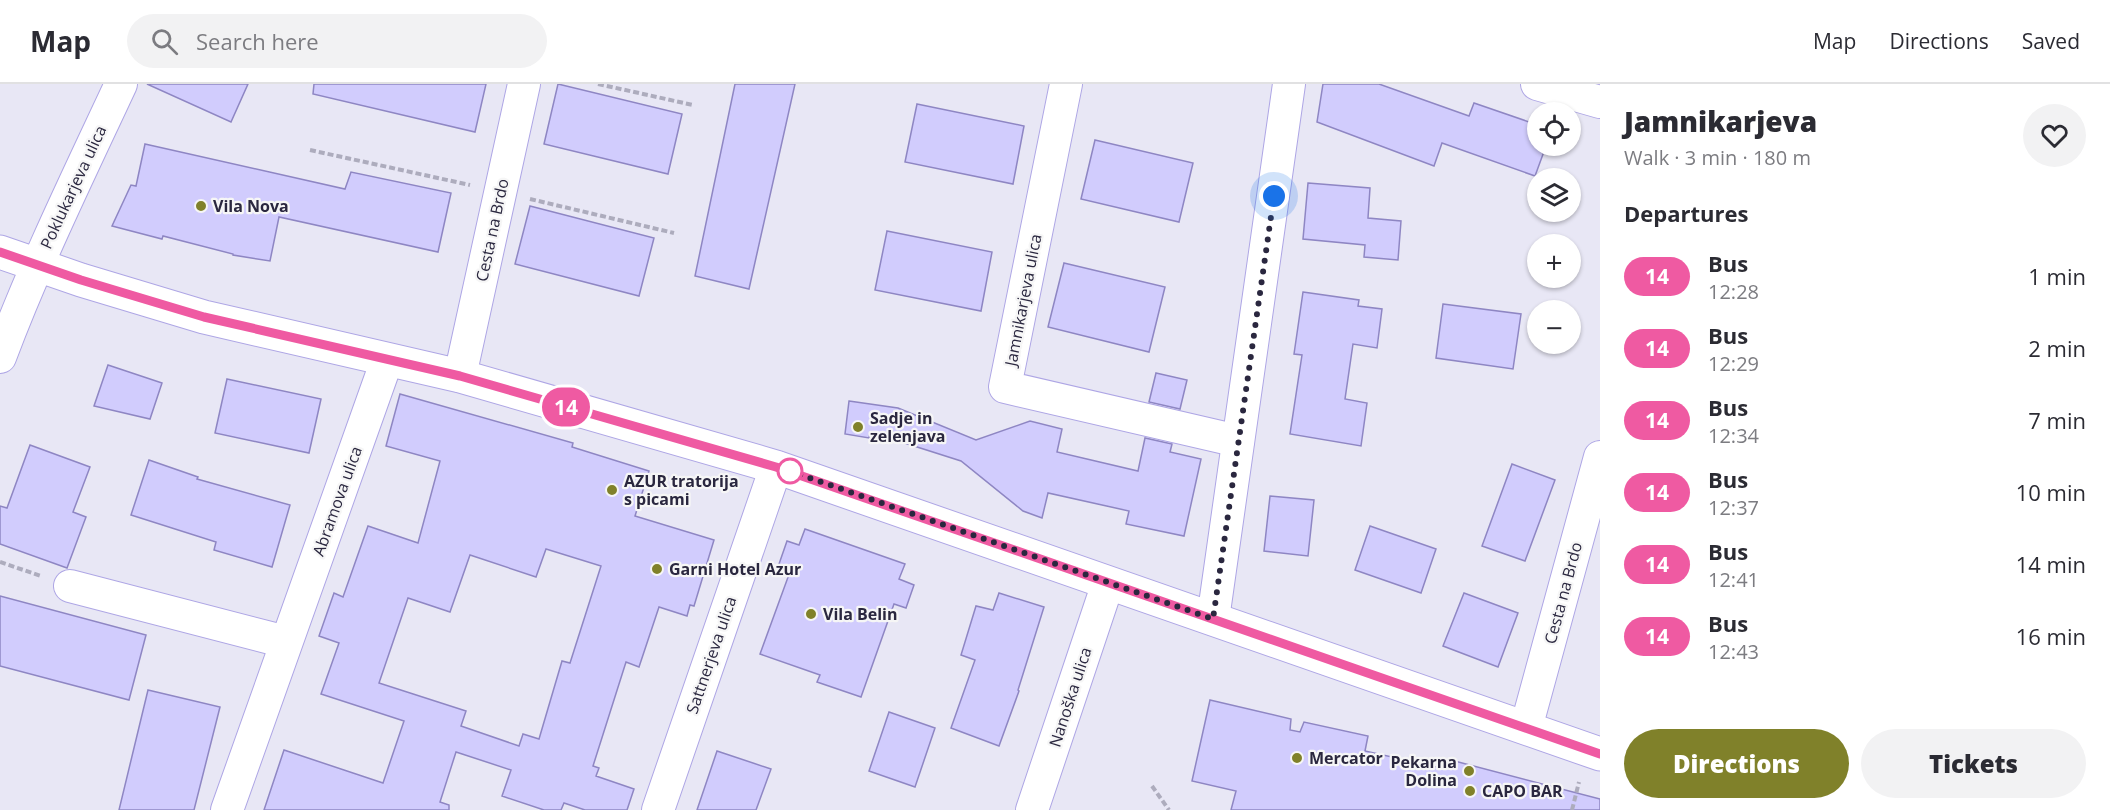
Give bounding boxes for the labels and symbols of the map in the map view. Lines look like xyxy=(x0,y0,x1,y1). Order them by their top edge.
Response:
street label: Poklukarjeva ulica xyxy=(35,122,111,252)
street label: Cesta na Brdo xyxy=(470,177,514,283)
your location xyxy=(1259,181,1289,211)
place label: Vila Nova xyxy=(213,195,289,217)
marker: Vila Nova xyxy=(194,199,208,213)
street label: Jamnikarjeva ulica xyxy=(999,232,1047,370)
line badge: 14 xyxy=(539,388,593,426)
place label: Sadje in zelenjava xyxy=(870,407,945,447)
marker: Sadje in zelenjava xyxy=(851,420,865,434)
street label: Abramova ulica xyxy=(307,443,367,559)
unlabelled marker xyxy=(777,458,803,484)
place label: AZUR tratorija s picami xyxy=(624,470,739,510)
marker: AZUR tratorija s picami xyxy=(605,483,619,497)
street label: Cesta na Brdo xyxy=(1539,540,1587,646)
place label: Garni Hotel Azur xyxy=(669,558,801,580)
marker: Garni Hotel Azur xyxy=(650,562,664,576)
street label: Sattnerjeva ulica xyxy=(681,593,741,717)
place label: Vila Belin xyxy=(823,603,897,625)
marker: Vila Belin xyxy=(804,607,818,621)
street label: Nanoška ulica xyxy=(1043,644,1097,750)
place label: Mercator xyxy=(1309,747,1383,769)
marker: Mercator xyxy=(1290,751,1304,765)
place label: Pekarna Dolina xyxy=(1390,751,1457,791)
marker: Pekarna Dolina xyxy=(1462,764,1476,778)
place label: CAPO BAR xyxy=(1482,780,1563,802)
marker: CAPO BAR xyxy=(1463,784,1477,798)

